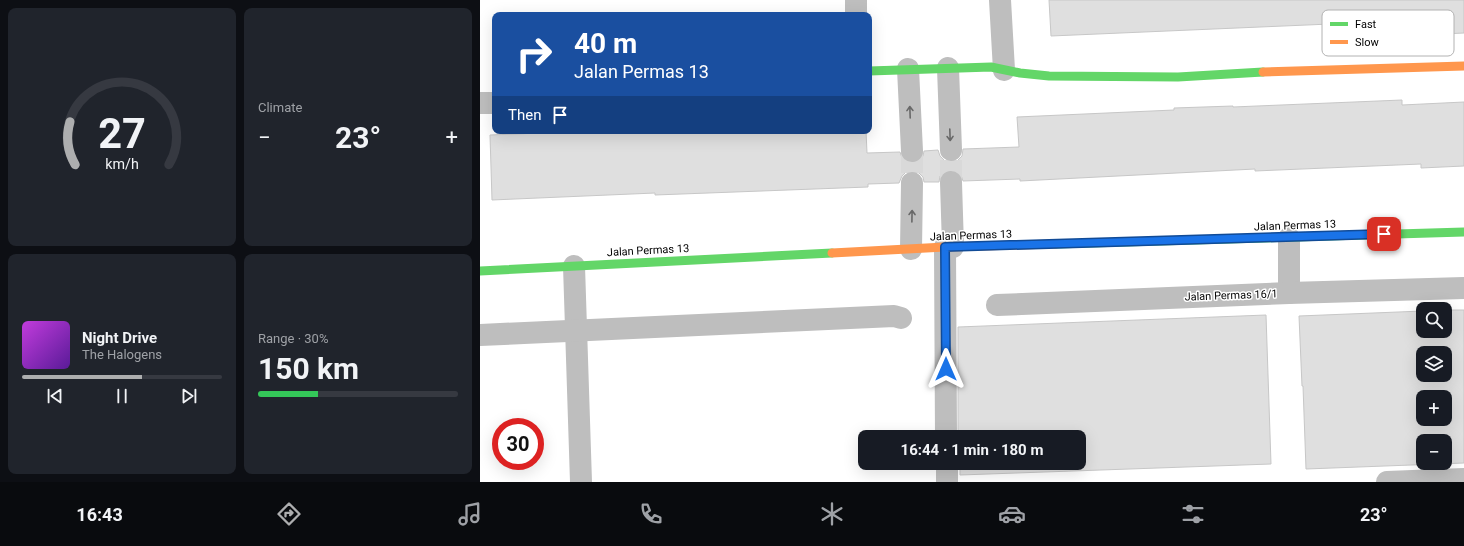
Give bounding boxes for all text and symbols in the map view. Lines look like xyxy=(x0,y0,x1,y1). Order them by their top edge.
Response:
legend xyxy=(1322,10,1454,56)
text: Fast xyxy=(1355,18,1377,31)
text: 40 m xyxy=(574,27,637,60)
icon: right xyxy=(508,28,560,80)
text: Slow xyxy=(1355,36,1379,49)
text: Jalan Permas 13 xyxy=(574,61,709,82)
text: Climate xyxy=(258,100,302,115)
icon: arrive xyxy=(549,104,571,126)
text: Then xyxy=(508,106,541,124)
one-way arrow xyxy=(906,106,914,119)
text: 27 xyxy=(98,109,146,158)
text: 23° xyxy=(335,120,381,155)
text: − xyxy=(258,125,271,150)
text: + xyxy=(446,125,458,150)
one-way arrow xyxy=(947,128,954,141)
text: km/h xyxy=(105,156,139,172)
one-way arrow xyxy=(908,210,916,223)
pin xyxy=(1367,217,1401,251)
street label: Jalan Permas 13 xyxy=(1254,218,1336,233)
icon: arrive xyxy=(1373,223,1395,245)
street label: Jalan Permas 13 xyxy=(930,228,1012,243)
street label: Jalan Permas 13 xyxy=(607,242,689,259)
street label: Jalan Permas 16/1 xyxy=(1184,287,1278,304)
map controls xyxy=(1416,302,1452,470)
button: search xyxy=(1416,302,1452,338)
text: Night Drive xyxy=(82,329,157,347)
text: Range · 30% xyxy=(258,331,328,346)
button: layers xyxy=(1416,346,1452,382)
text: The Halogens xyxy=(82,347,162,362)
position arrow xyxy=(925,348,967,390)
text: 150 km xyxy=(258,351,359,386)
icon: previous xyxy=(44,385,66,407)
icon: pause xyxy=(111,385,133,407)
icon: next xyxy=(178,385,200,407)
button: + xyxy=(1416,390,1452,426)
speed limit sign: 30 xyxy=(492,418,544,470)
button: − xyxy=(1416,434,1452,470)
text: 16:44 · 1 min · 180 m xyxy=(901,441,1043,459)
icon: directions xyxy=(275,500,303,528)
icon: music xyxy=(456,500,484,528)
icon: phone xyxy=(637,500,665,528)
icon: climate xyxy=(818,500,846,528)
icon: car xyxy=(998,500,1026,528)
icon: filters xyxy=(1179,500,1207,528)
text: 16:43 xyxy=(76,504,123,525)
text: 23° xyxy=(1360,504,1388,525)

